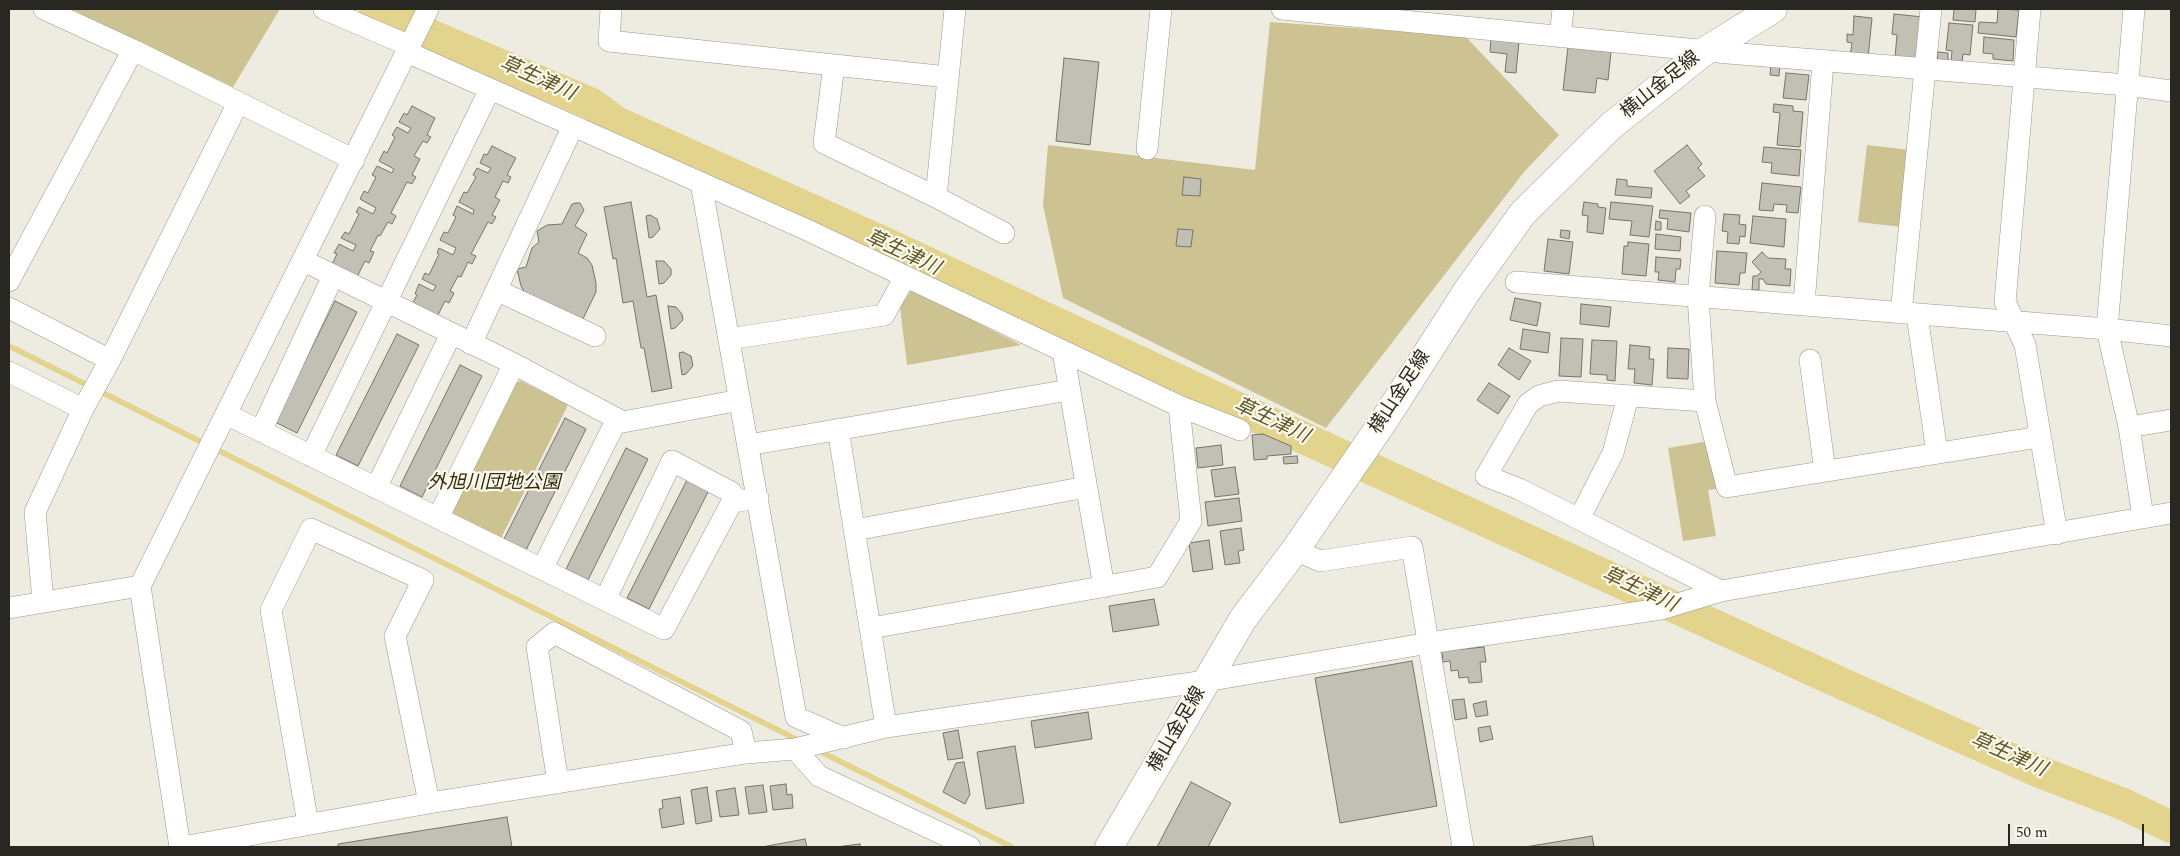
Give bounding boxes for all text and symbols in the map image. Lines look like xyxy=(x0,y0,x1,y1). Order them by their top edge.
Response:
street label: 横山金足線 xyxy=(1617,47,1705,125)
water label: 草生津川 xyxy=(496,53,578,107)
water label: 草生津川 xyxy=(861,226,943,282)
street label: 横山金足線 xyxy=(1366,347,1436,439)
water label: 草生津川 xyxy=(1230,394,1312,450)
park label: 外旭川団地公園 xyxy=(428,473,560,495)
water label: 草生津川 xyxy=(1598,563,1680,619)
street label: 横山金足線 xyxy=(1144,683,1212,777)
water label: 草生津川 xyxy=(1967,729,2049,783)
scale bar xyxy=(2010,814,2146,846)
text: 50 m xyxy=(2016,821,2048,844)

